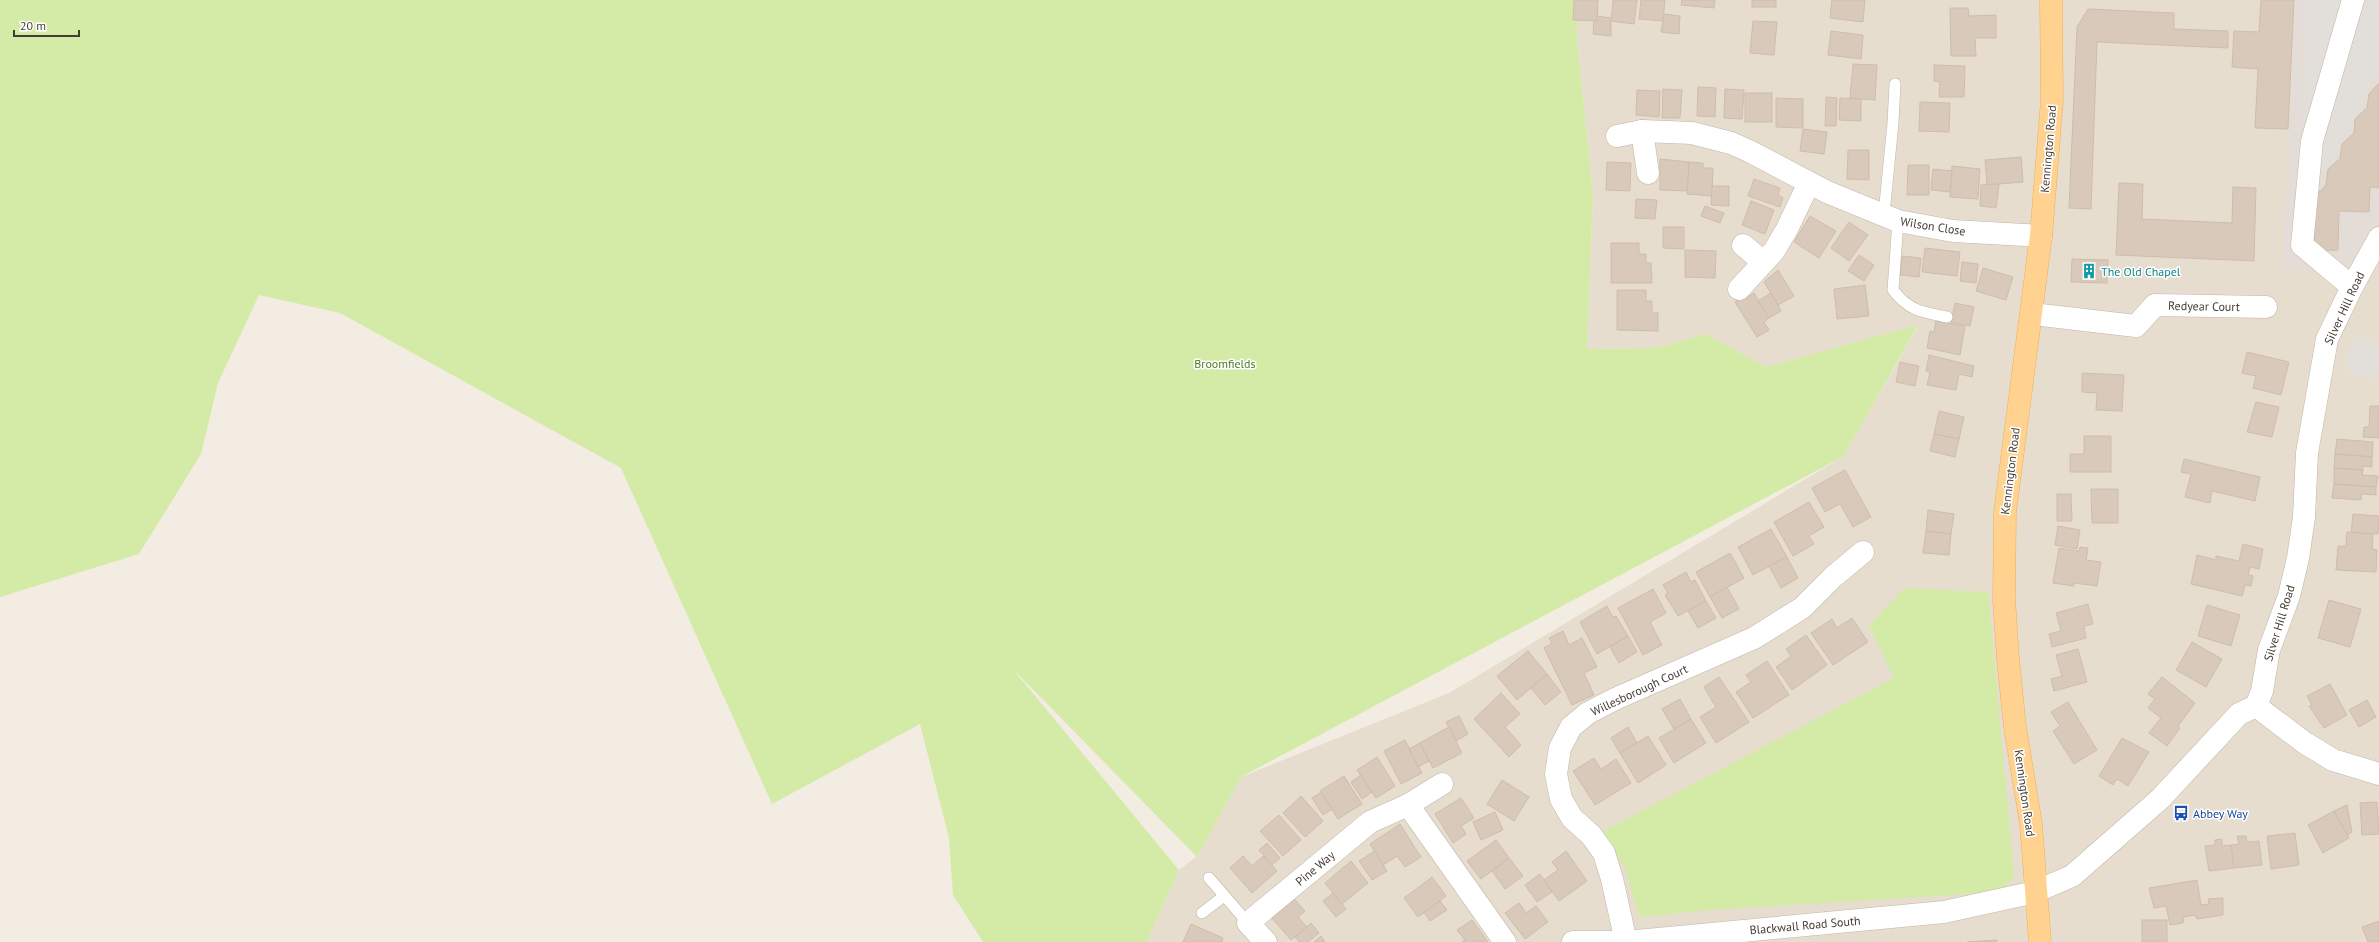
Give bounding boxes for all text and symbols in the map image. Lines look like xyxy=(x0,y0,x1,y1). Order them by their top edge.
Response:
scale bar xyxy=(14,12,79,38)
text: 20 m xyxy=(20,18,46,33)
street label: Kennington Road xyxy=(2037,105,2059,193)
street label: Wilson Close xyxy=(1899,213,1967,239)
building icon: The Old Chapel xyxy=(2080,262,2098,280)
place label: The Old Chapel xyxy=(2101,264,2181,279)
street label: Silver Hill Road xyxy=(2321,269,2367,347)
street label: Redyear Court xyxy=(2168,298,2240,314)
park label: Broomfields xyxy=(1194,356,1256,371)
street label: Kennington Road xyxy=(1997,427,2023,515)
street label: Silver Hill Road xyxy=(2260,583,2298,663)
street label: Willesborough Court xyxy=(1588,661,1690,719)
street label: Kennington Road xyxy=(2011,749,2039,837)
bus stop icon: Abbey Way xyxy=(2172,804,2190,822)
place label: Abbey Way xyxy=(2193,806,2248,821)
street label: Pine Way xyxy=(1292,847,1338,889)
street label: Blackwall Road South xyxy=(1749,913,1861,937)

